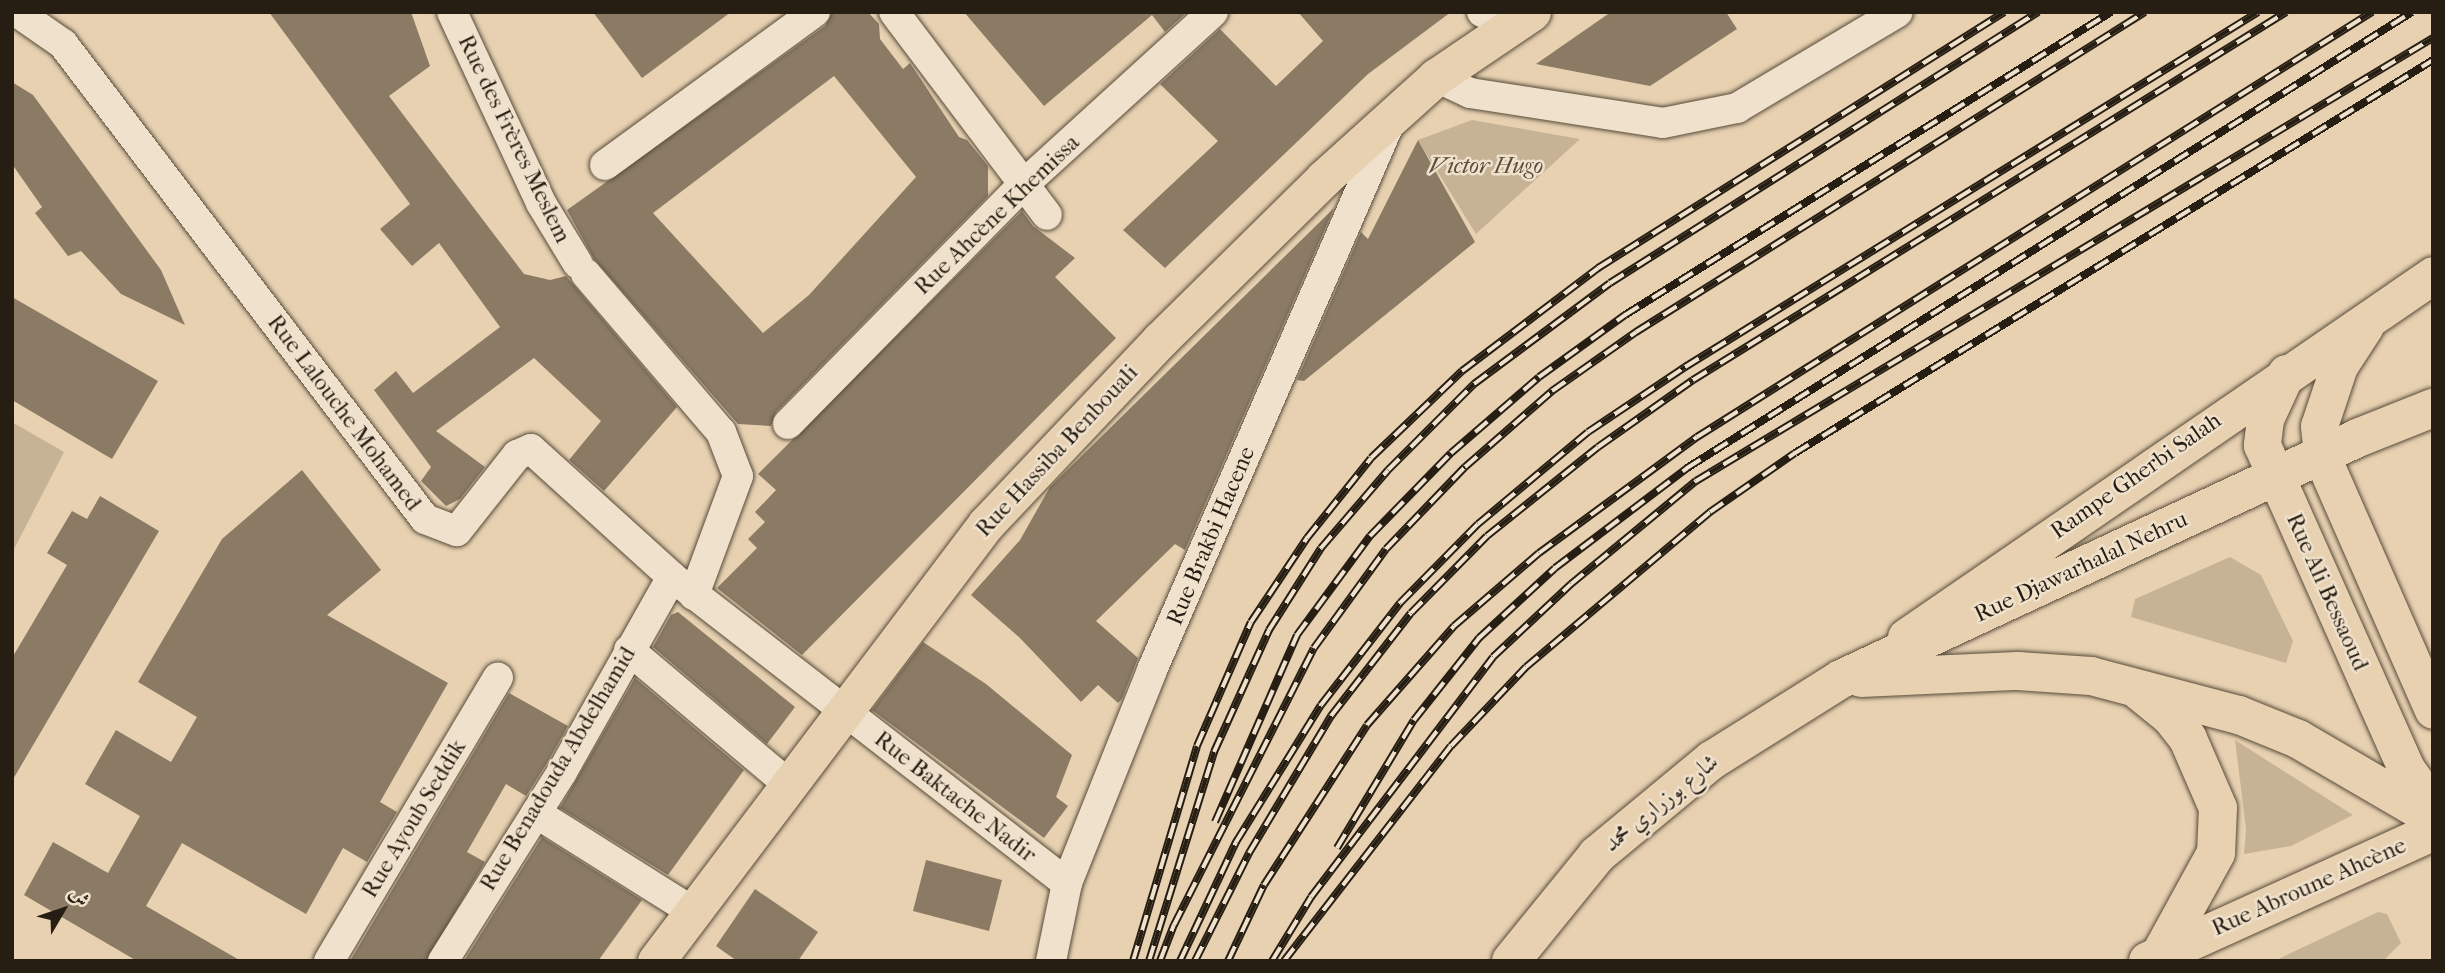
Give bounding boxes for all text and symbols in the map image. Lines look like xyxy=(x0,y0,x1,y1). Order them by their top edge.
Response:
street label: Rue des Frères Meslem xyxy=(452,31,576,247)
street label: Rue Ahcène Khemissa xyxy=(909,129,1085,301)
park label: Victor Hugo xyxy=(1429,152,1543,180)
street label: Rue Lalouche Mohamed xyxy=(261,309,427,517)
street label: Rue Hassiba Benbouali xyxy=(970,359,1144,543)
street label: Rampe Gherbi Salah xyxy=(2045,407,2227,545)
street label: Rue Brakbi Hacene xyxy=(1161,443,1261,629)
street label: Rue Djawarhalal Nehru xyxy=(1970,505,2192,629)
street label: Rue Ali Bessaoud xyxy=(2280,509,2374,675)
street label: Rue Benadouda Abdelhamid xyxy=(474,642,642,896)
street label: Rue Baktache Nadir xyxy=(869,725,1041,869)
street label: Rue Ayoub Seddik xyxy=(356,735,472,903)
street label: شارع بوزراري محمد xyxy=(1598,748,1724,858)
street label: Rue Abroune Ahcène xyxy=(2208,832,2410,942)
north arrow xyxy=(28,875,98,945)
text: ش xyxy=(65,883,94,911)

